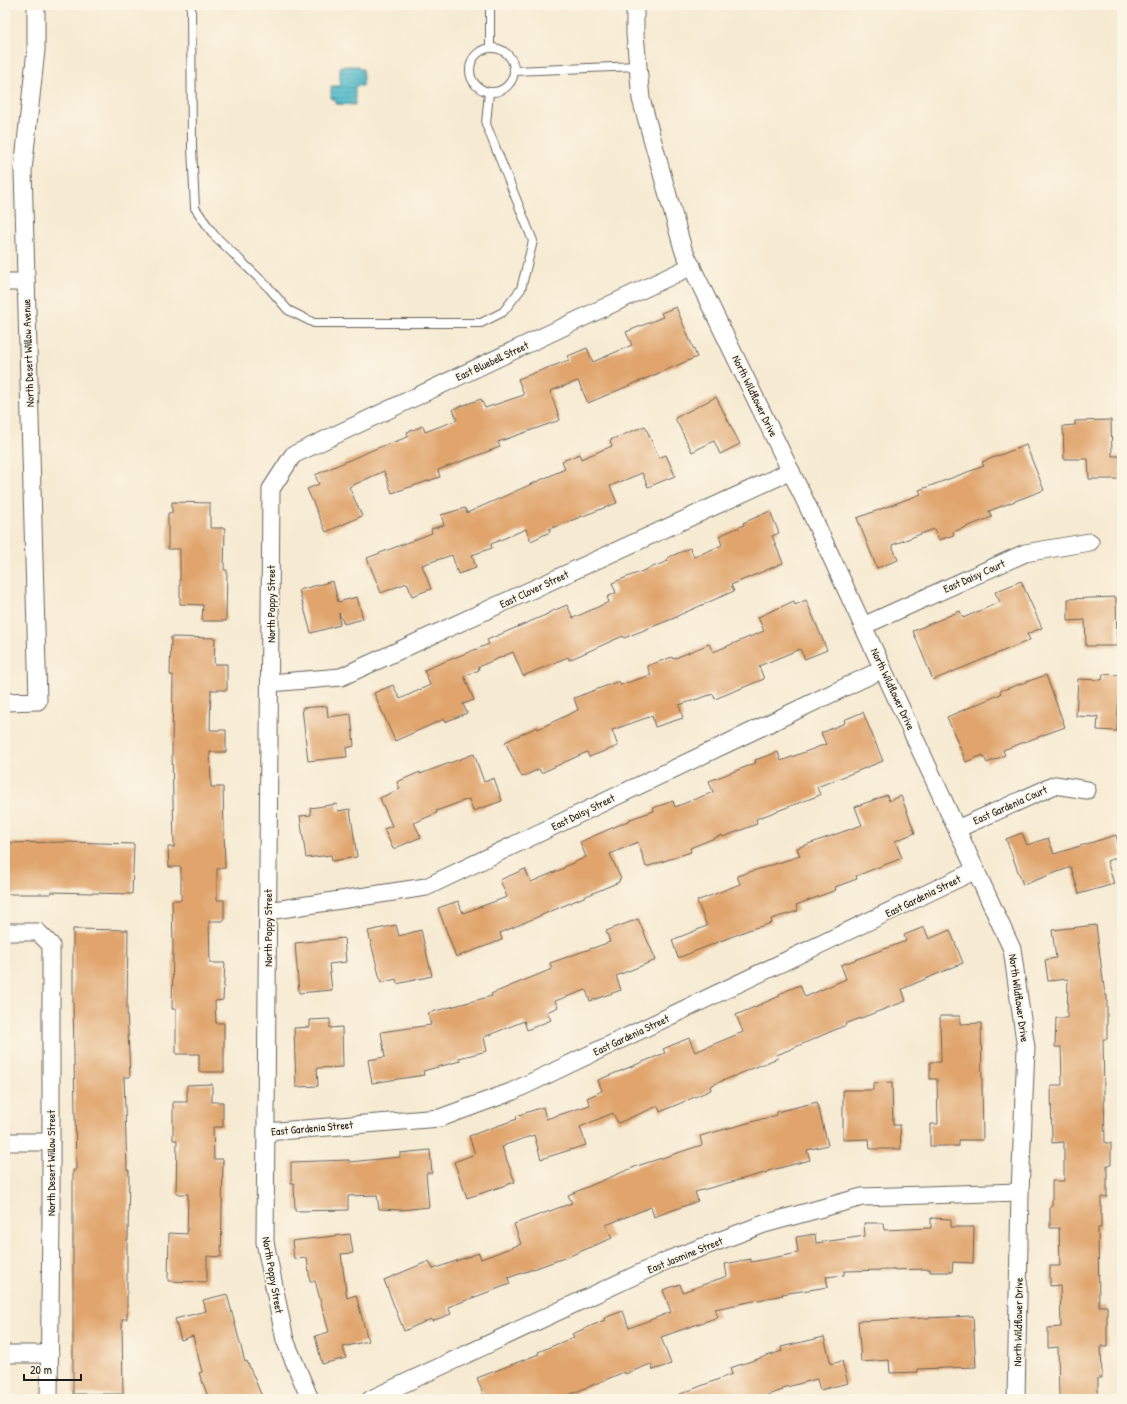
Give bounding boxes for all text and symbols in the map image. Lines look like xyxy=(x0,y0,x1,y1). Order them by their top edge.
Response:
street label: North Desert Willow Avenue xyxy=(19,298,37,407)
street label: East Bluebell Street xyxy=(453,338,531,384)
street label: North Wildflower Drive xyxy=(729,353,781,440)
street label: East Daisy Court xyxy=(941,556,1007,596)
street label: North Poppy Street xyxy=(264,565,278,643)
street label: East Clover Street xyxy=(497,567,571,611)
street label: North Wildflower Drive xyxy=(868,646,918,733)
street label: East Gardenia Court xyxy=(971,782,1049,828)
street label: East Daisy Street xyxy=(549,791,617,833)
street label: East Gardenia Street xyxy=(883,872,963,920)
street label: North Poppy Street xyxy=(261,889,275,967)
street label: North Wildflower Drive xyxy=(1006,953,1032,1044)
street label: East Gardenia Street xyxy=(591,1011,671,1059)
street label: North Desert Willow Street xyxy=(44,1110,58,1216)
street label: East Gardenia Street xyxy=(270,1117,354,1139)
street label: East Jasmine Street xyxy=(645,1233,725,1276)
street label: North Poppy Street xyxy=(259,1236,287,1315)
street label: North Wildflower Drive xyxy=(1010,1277,1026,1367)
scale bar xyxy=(24,1356,81,1382)
text: 20 m xyxy=(30,1361,52,1378)

